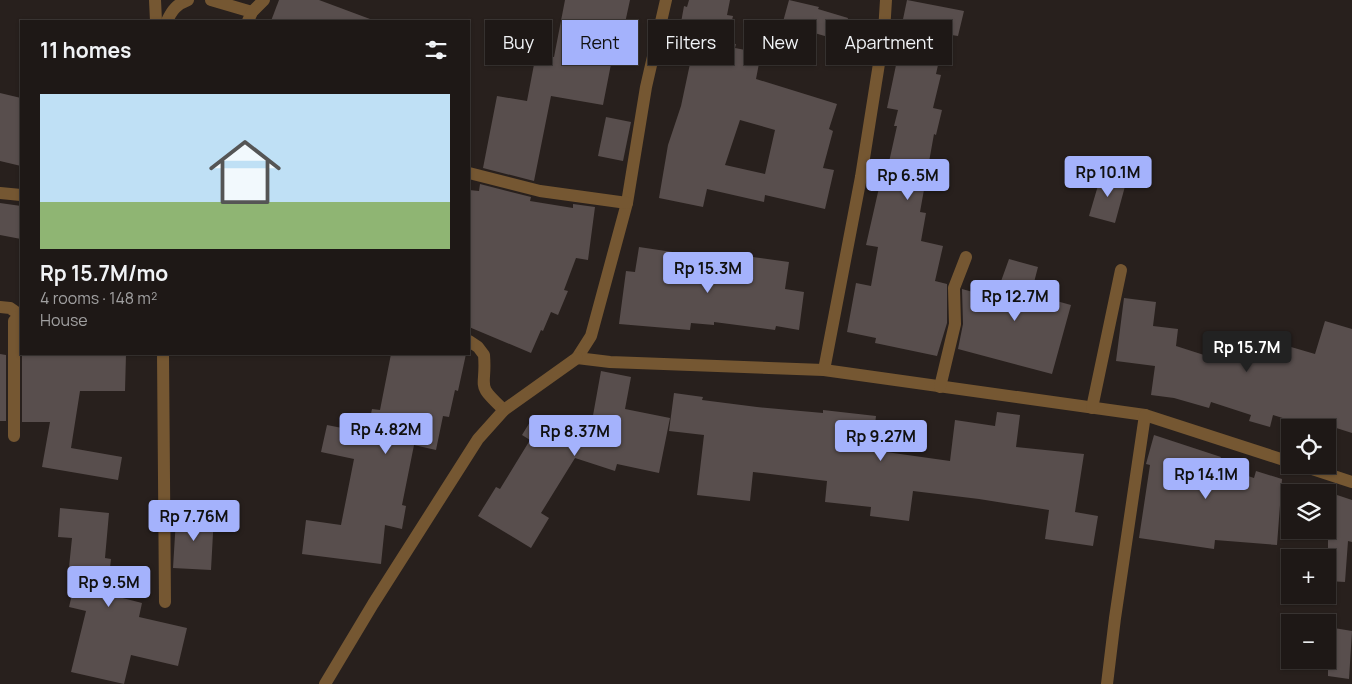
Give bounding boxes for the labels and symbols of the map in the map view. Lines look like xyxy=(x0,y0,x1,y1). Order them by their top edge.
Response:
pin: Rp 10.1M xyxy=(1056,156,1160,198)
pin: Rp 6.5M xyxy=(862,158,954,201)
pin: Rp 15.3M xyxy=(656,252,760,294)
pin: Rp 12.7M xyxy=(963,280,1067,322)
pin: Rp 15.7M xyxy=(1195,330,1299,373)
pin: Rp 4.82M xyxy=(334,412,438,455)
pin: Rp 8.37M xyxy=(523,414,627,457)
pin: Rp 9.27M xyxy=(829,420,933,462)
pin: Rp 14.1M xyxy=(1154,458,1258,500)
pin: Rp 7.76M xyxy=(142,500,246,542)
pin: Rp 9.5M xyxy=(63,566,155,608)

